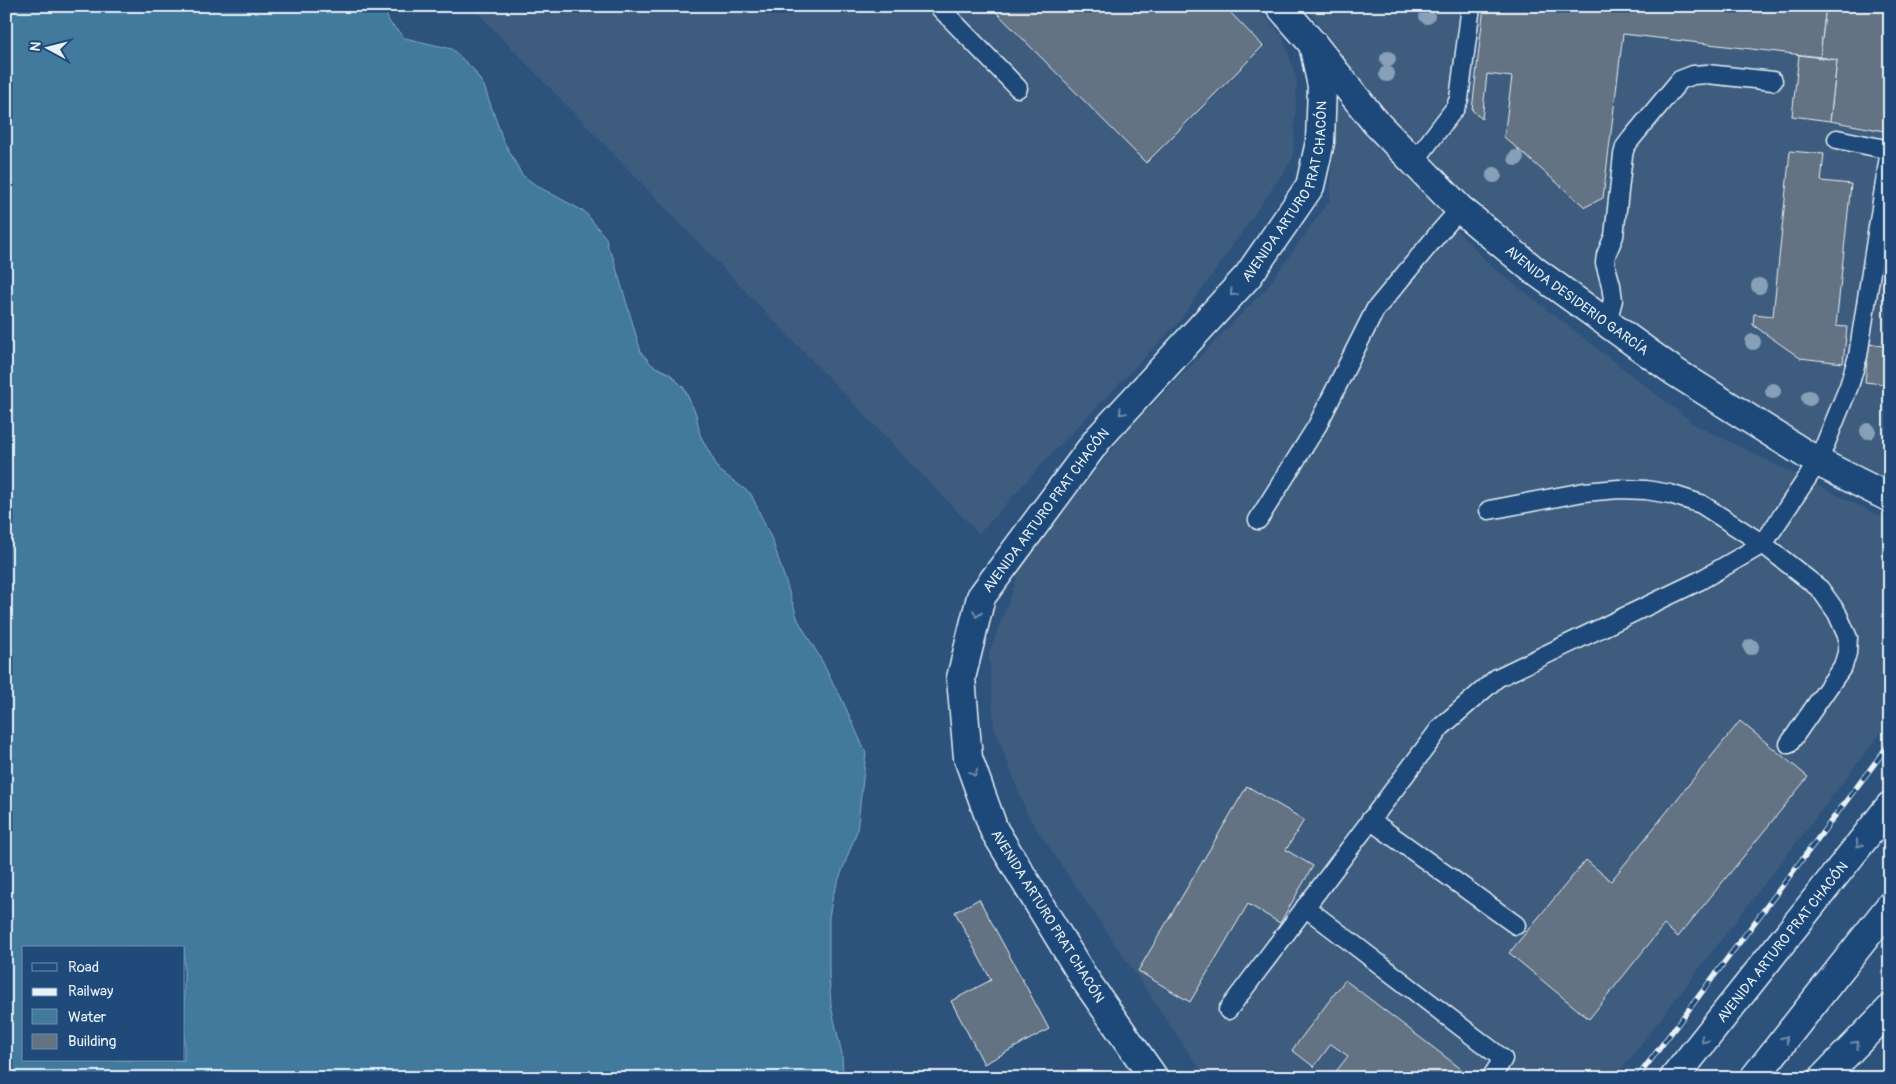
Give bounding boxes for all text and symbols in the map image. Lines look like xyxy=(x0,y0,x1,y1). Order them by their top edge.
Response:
north arrow xyxy=(22,22,72,72)
text: N xyxy=(27,41,45,52)
street label: AVENIDA ARTURO PRAT CHACÓN xyxy=(1239,100,1330,286)
street label: AVENIDA DESIDERIO GARCÍA xyxy=(1502,242,1652,359)
one-way arrow xyxy=(1229,287,1238,296)
one-way arrow xyxy=(1119,407,1128,416)
street label: AVENIDA ARTURO PRAT CHACÓN xyxy=(979,425,1113,596)
one-way arrow xyxy=(972,610,983,618)
one-way arrow xyxy=(968,768,978,777)
street label: AVENIDA ARTURO PRAT CHACÓN xyxy=(987,826,1109,1006)
one-way arrow xyxy=(1856,839,1865,848)
street label: AVENIDA ARTURO PRAT CHACÓN xyxy=(1714,858,1852,1026)
legend xyxy=(22,946,185,1062)
text: Road xyxy=(68,958,99,977)
text: Railway xyxy=(68,982,114,1001)
text: Water xyxy=(68,1008,107,1027)
text: Building xyxy=(68,1032,116,1051)
one-way arrow xyxy=(1702,1034,1710,1043)
one-way arrow xyxy=(1779,1036,1788,1045)
one-way arrow xyxy=(1850,1040,1859,1049)

